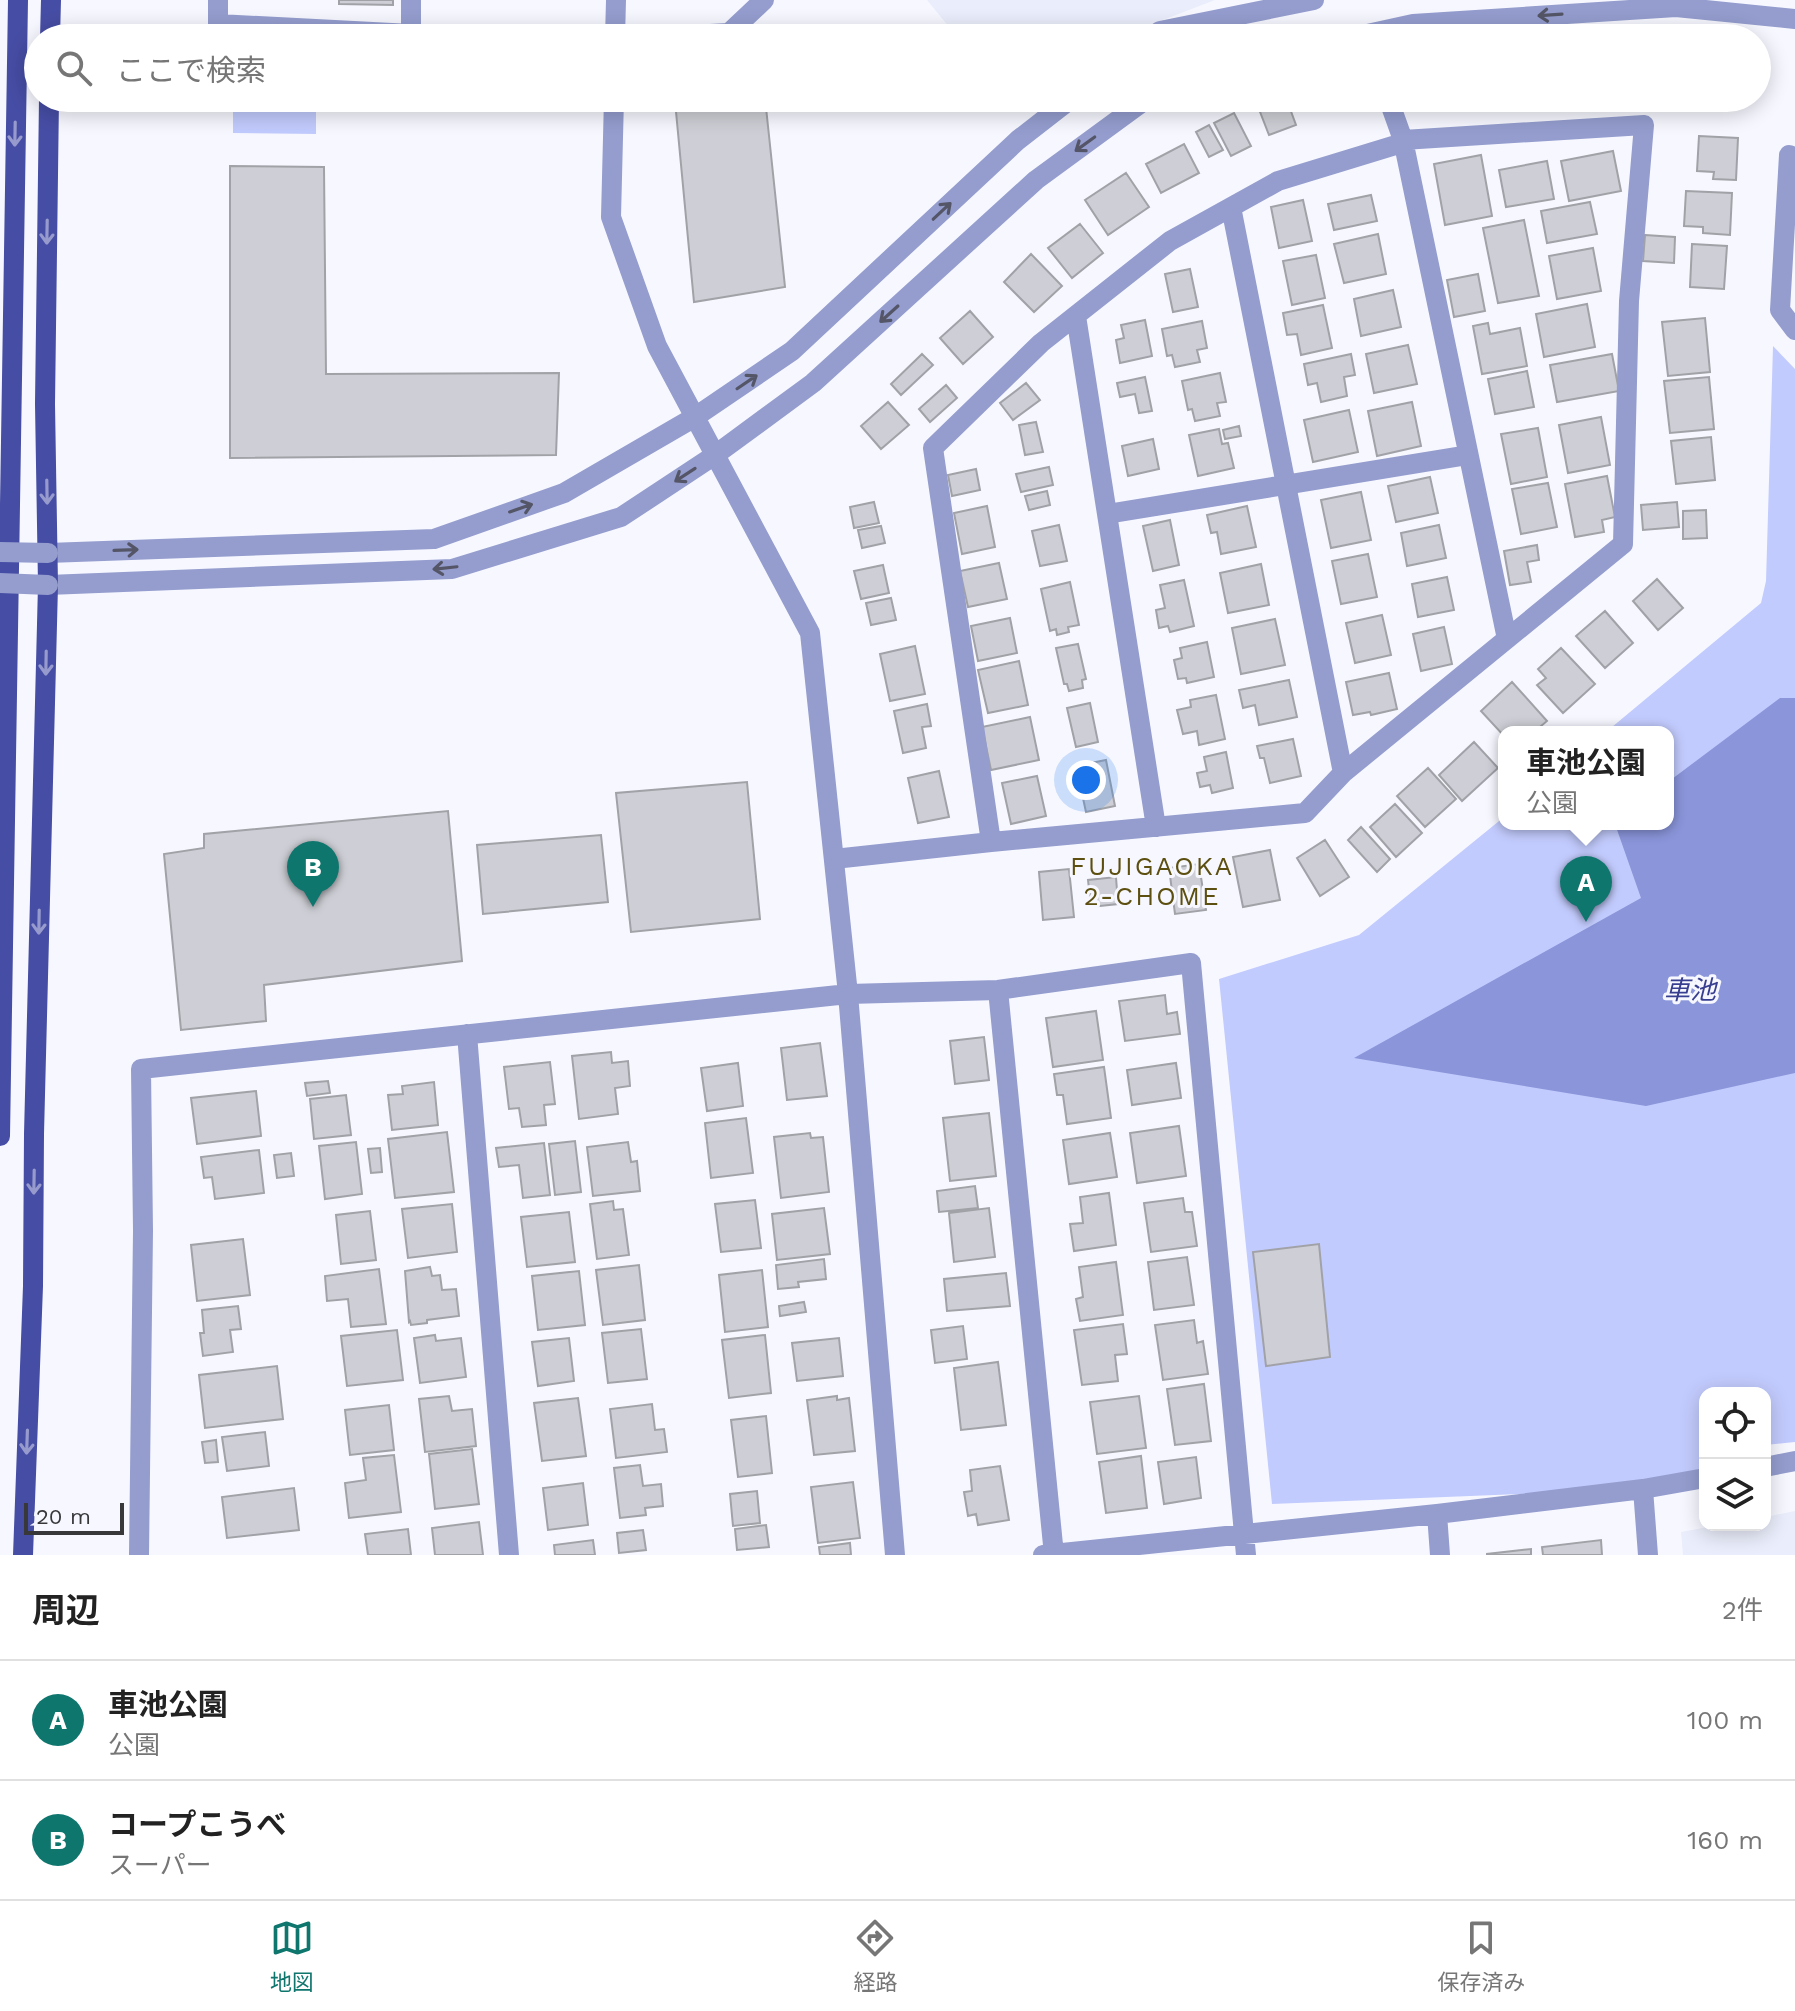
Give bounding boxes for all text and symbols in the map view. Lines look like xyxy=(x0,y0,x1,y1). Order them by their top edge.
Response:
one-way arrow xyxy=(1537,8,1564,23)
search box xyxy=(24,24,1771,112)
icon: search xyxy=(52,46,96,90)
text: ここで検索 xyxy=(116,53,266,88)
one-way arrow xyxy=(8,120,23,147)
one-way arrow xyxy=(1075,135,1096,152)
one-way arrow xyxy=(932,201,952,220)
one-way arrow xyxy=(39,218,55,245)
one-way arrow xyxy=(879,304,899,322)
one-way arrow xyxy=(735,374,757,390)
one-way arrow xyxy=(674,467,697,483)
one-way arrow xyxy=(39,478,54,505)
one-way arrow xyxy=(508,500,533,515)
one-way arrow xyxy=(112,543,139,558)
one-way arrow xyxy=(432,561,459,576)
one-way arrow xyxy=(39,649,54,676)
popup xyxy=(1498,726,1674,830)
text: 車池公園 xyxy=(1526,745,1646,780)
your location xyxy=(1066,760,1106,800)
text: 公園 xyxy=(1526,788,1578,818)
pin: B xyxy=(287,841,339,907)
district label: FUJIGAOKA 2-CHOME xyxy=(1070,851,1234,911)
pin: A xyxy=(1560,856,1612,922)
one-way arrow xyxy=(32,908,47,935)
water label: 車池 xyxy=(1664,975,1719,1005)
one-way arrow xyxy=(26,1168,41,1195)
map controls xyxy=(1699,1387,1771,1531)
button: locate xyxy=(1699,1387,1771,1459)
one-way arrow xyxy=(20,1428,35,1455)
button: layers xyxy=(1699,1459,1771,1531)
scale bar xyxy=(24,1499,124,1535)
text: 20 m xyxy=(36,1504,91,1529)
text: 周辺 xyxy=(32,1590,100,1630)
text: 2件 xyxy=(1722,1595,1763,1625)
text: 車池公園 xyxy=(108,1687,228,1722)
text: A xyxy=(49,1705,67,1735)
text: 100 m xyxy=(1687,1705,1763,1735)
text: 公園 xyxy=(108,1730,160,1760)
text: コープこうべ xyxy=(108,1807,286,1842)
text: B xyxy=(49,1825,67,1855)
text: 160 m xyxy=(1687,1825,1763,1855)
text: スーパー xyxy=(108,1850,212,1880)
tab: 地図 xyxy=(270,1916,314,1996)
tab: 経路 xyxy=(853,1916,897,1996)
tab: 保存済み xyxy=(1437,1916,1525,1996)

